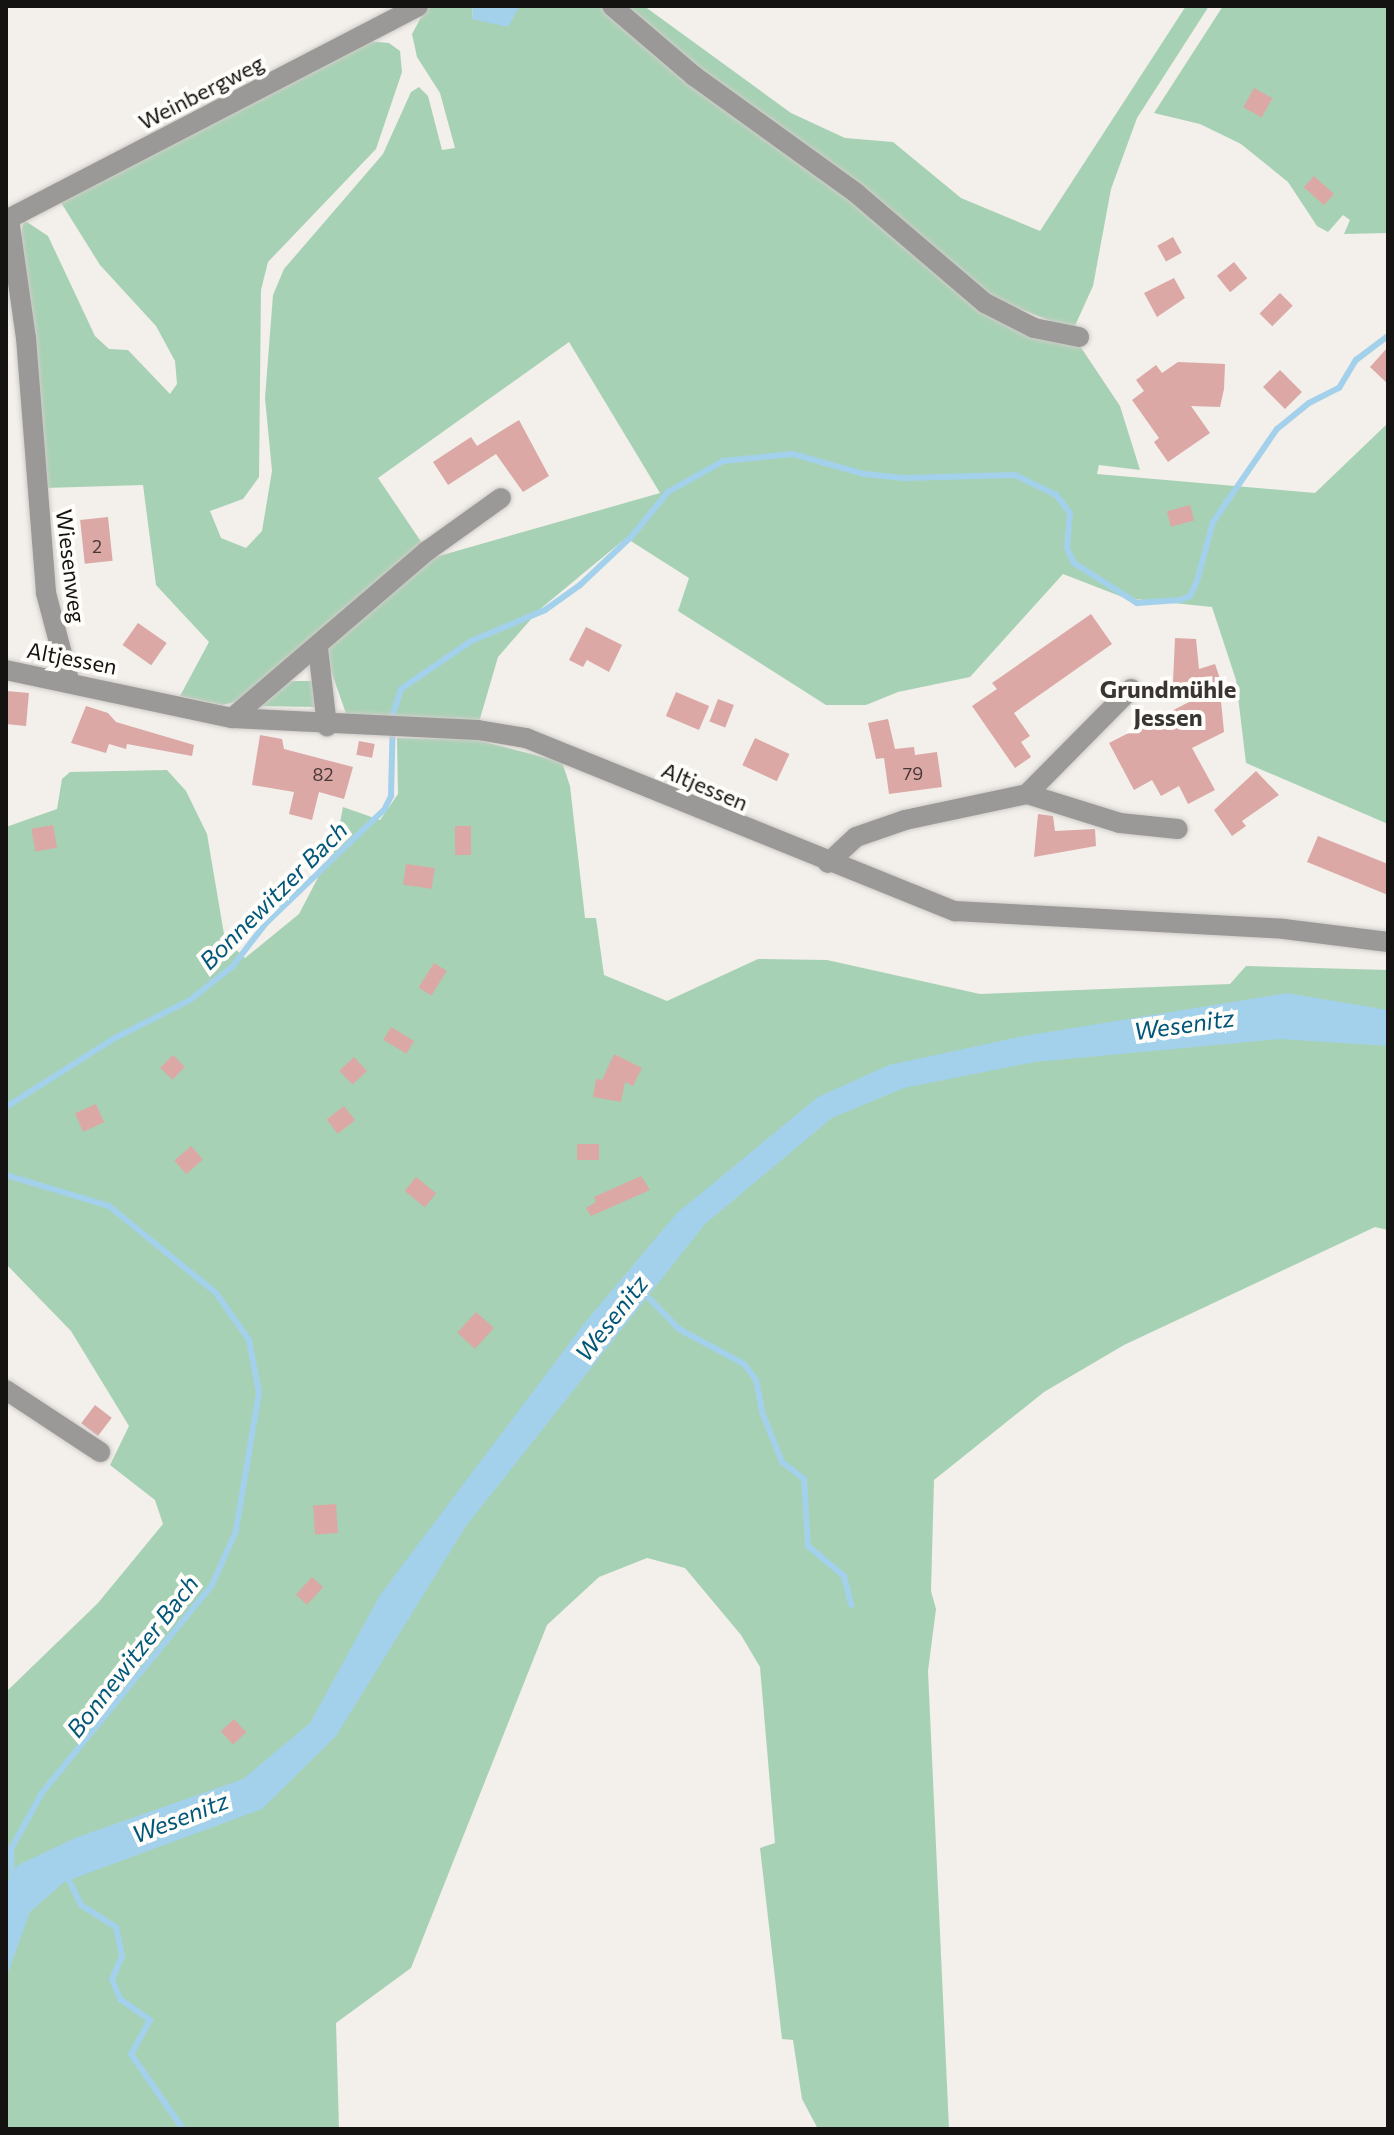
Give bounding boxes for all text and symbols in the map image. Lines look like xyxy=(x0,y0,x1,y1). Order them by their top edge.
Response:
street label: Weinbergweg xyxy=(134,49,268,135)
street label: Wiesenweg xyxy=(51,508,91,624)
house number: 2 xyxy=(92,535,102,557)
street label: Altjessen xyxy=(25,636,119,680)
district label: Grundmühle Jessen xyxy=(1100,675,1236,731)
street label: Altjessen xyxy=(658,756,752,816)
house number: 79 xyxy=(903,762,923,784)
house number: 82 xyxy=(313,763,333,785)
water label: Bonnewitzer Bach xyxy=(193,815,353,975)
water label: Wesenitz xyxy=(1132,1003,1236,1045)
water label: Wesenitz xyxy=(569,1269,653,1367)
water label: Bonnewitzer Bach xyxy=(60,1569,204,1743)
water label: Wesenitz xyxy=(128,1785,232,1849)

